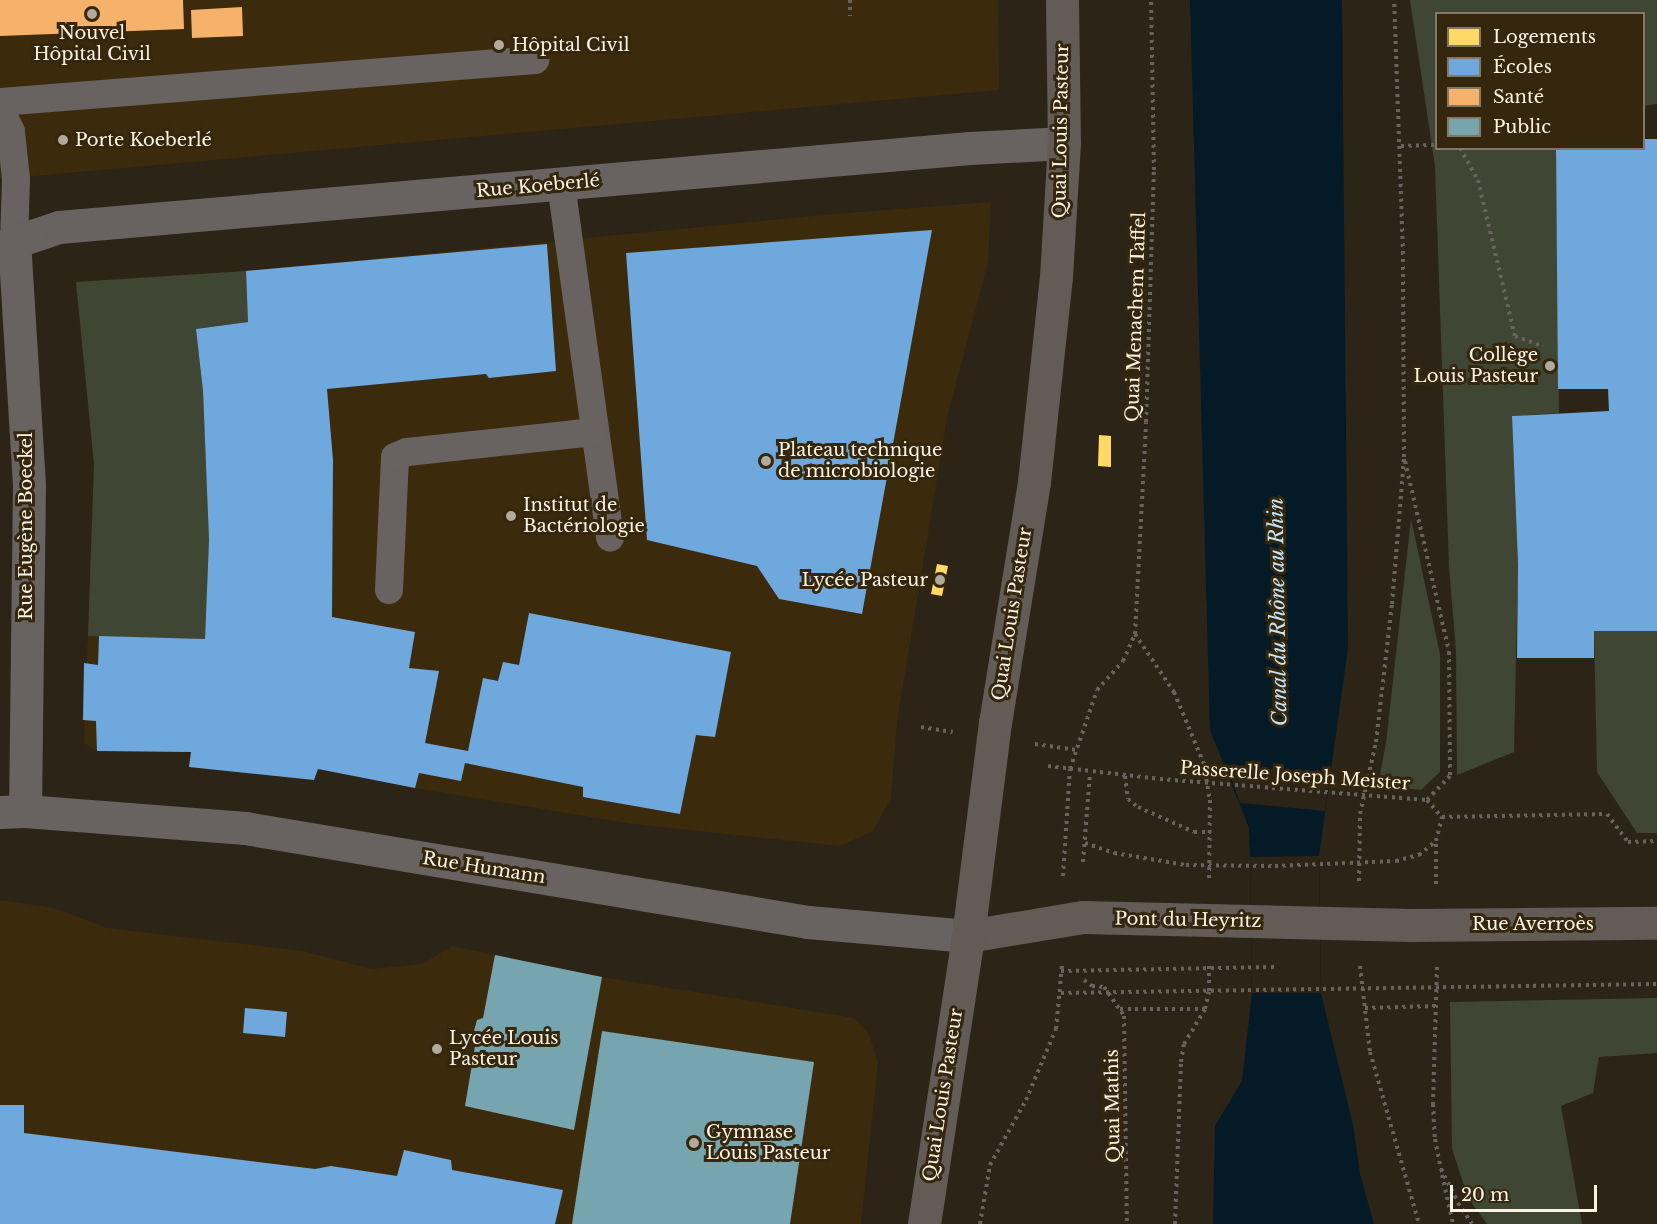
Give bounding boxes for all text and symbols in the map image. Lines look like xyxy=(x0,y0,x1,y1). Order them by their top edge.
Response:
marker: Nouvel Hôpital Civil xyxy=(85,7,99,21)
legend xyxy=(1435,12,1645,150)
place label: Nouvel Hôpital Civil xyxy=(33,23,151,66)
text: Logements xyxy=(1493,26,1596,48)
place label: Hôpital Civil xyxy=(512,34,630,56)
marker: Hôpital Civil xyxy=(490,36,508,54)
street label: Quai Louis Pasteur xyxy=(1049,43,1073,219)
text: Écoles xyxy=(1493,56,1552,78)
text: Santé xyxy=(1493,86,1544,108)
text: Public xyxy=(1493,116,1551,138)
place label: Porte Koeberlé xyxy=(75,129,212,151)
marker: Porte Koeberlé xyxy=(56,133,70,147)
street label: Rue Koeberlé xyxy=(475,170,601,202)
street label: Quai Menachem Taffel xyxy=(1122,211,1150,423)
place label: Collège Louis Pasteur xyxy=(1414,345,1538,388)
marker: Collège Louis Pasteur xyxy=(1543,359,1557,373)
street label: Rue Eugène Boeckel xyxy=(15,432,37,620)
place label: Plateau technique de microbiologie xyxy=(778,440,942,482)
marker: Plateau technique de microbiologie xyxy=(759,454,773,468)
place label: Institut de Bactériologie xyxy=(523,495,645,538)
water label: Canal du Rhône au Rhin xyxy=(1264,497,1292,727)
marker: Institut de Bactériologie xyxy=(504,509,518,523)
street label: Quai Louis Pasteur xyxy=(988,526,1036,702)
place label: Lycée Pasteur xyxy=(802,569,928,591)
marker: Lycée Pasteur xyxy=(933,573,947,587)
street label: Passerelle Joseph Meister xyxy=(1179,757,1411,795)
street label: Rue Humann xyxy=(421,848,547,888)
street label: Pont du Heyritz xyxy=(1114,908,1262,932)
street label: Rue Averroès xyxy=(1472,913,1594,935)
street label: Quai Louis Pasteur xyxy=(919,1007,967,1183)
place label: Lycée Louis Pasteur xyxy=(449,1028,559,1070)
marker: Lycée Louis Pasteur xyxy=(430,1042,444,1056)
street label: Quai Mathis xyxy=(1101,1049,1125,1163)
place label: Gymnase Louis Pasteur xyxy=(706,1122,830,1164)
marker: Gymnase Louis Pasteur xyxy=(687,1136,701,1150)
scale bar xyxy=(1453,1173,1600,1211)
text: 20 m xyxy=(1461,1184,1509,1206)

